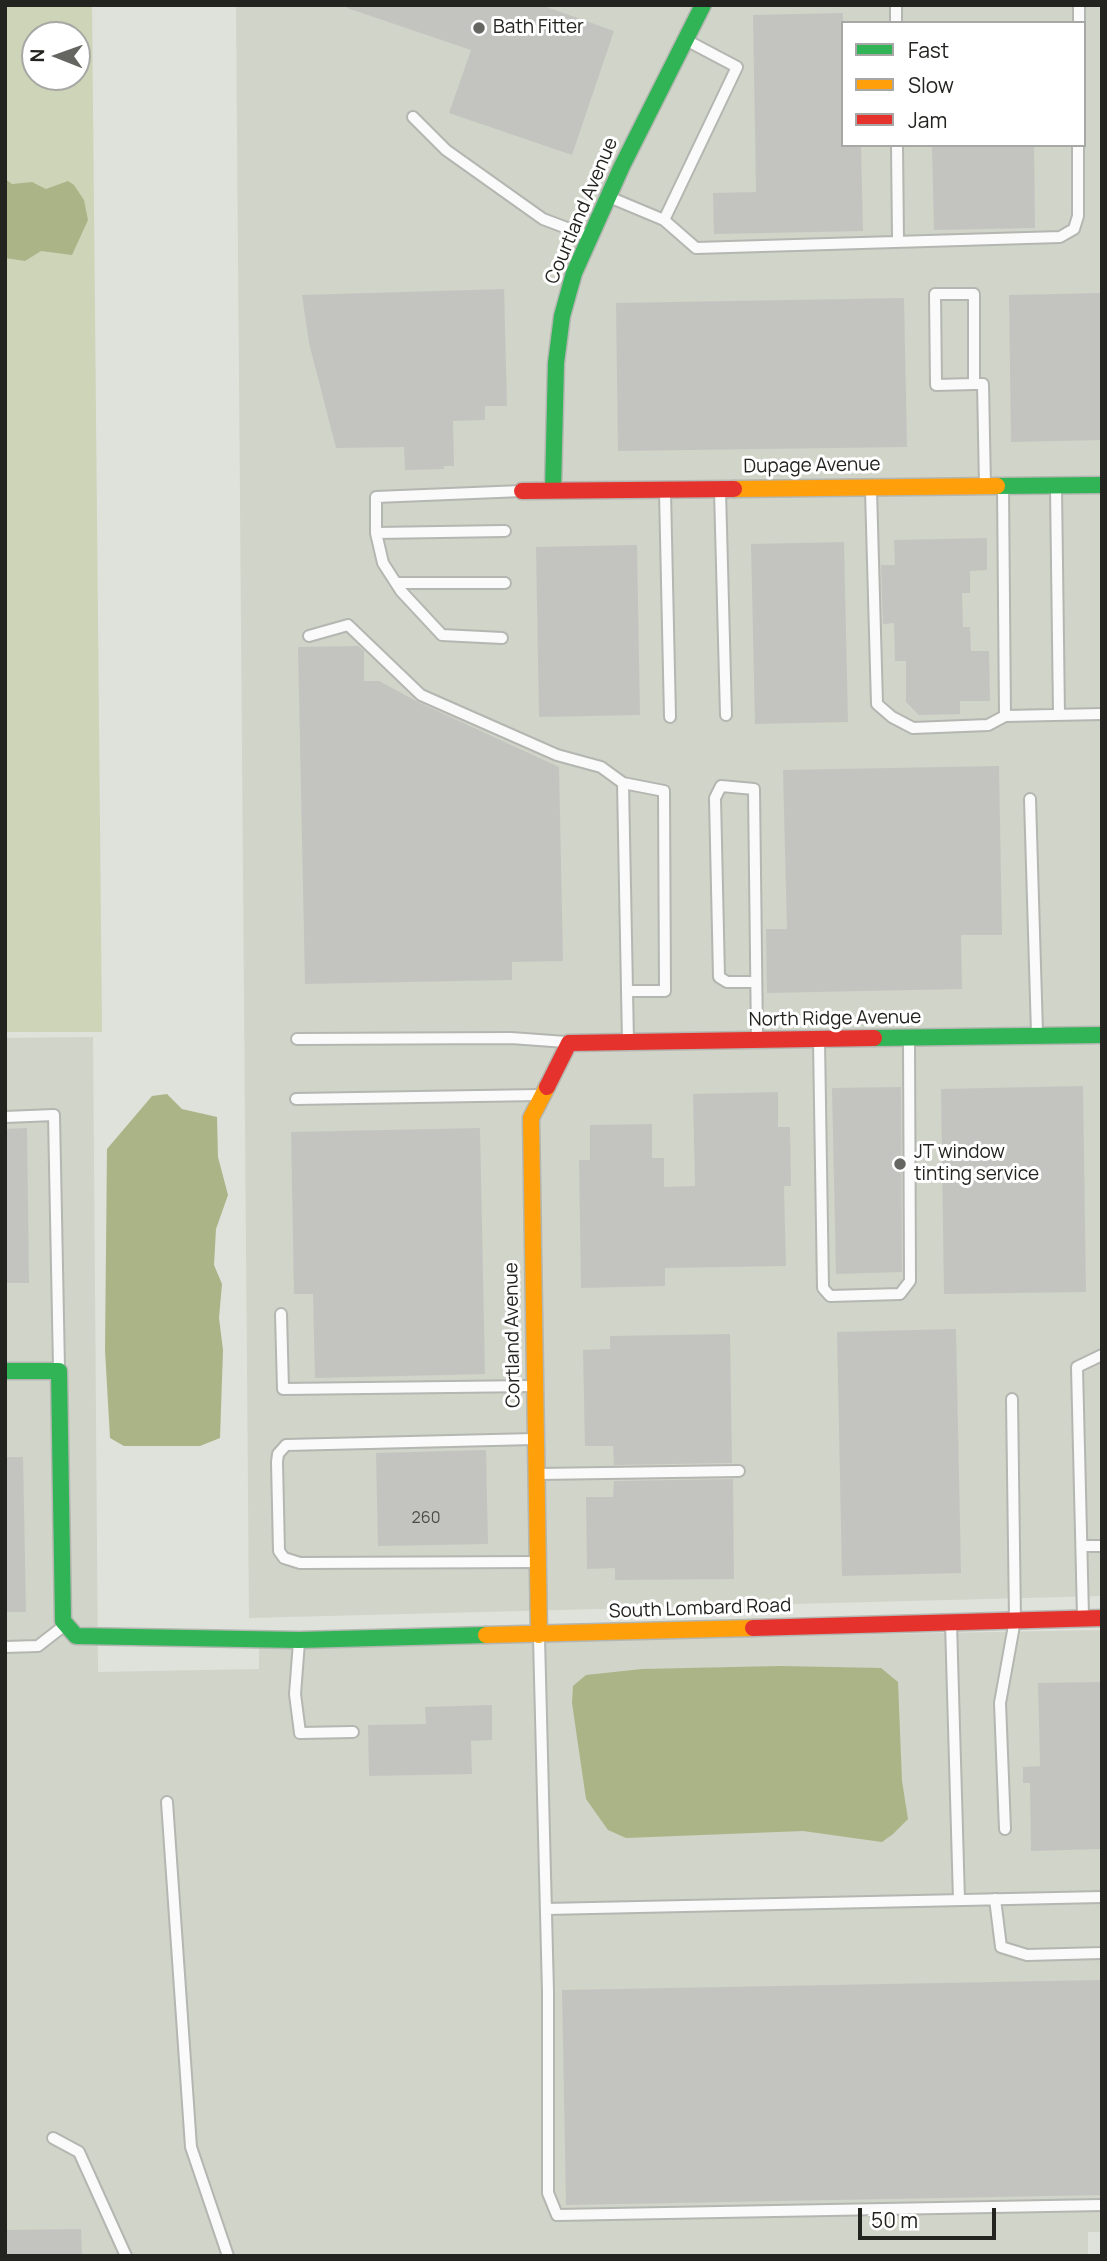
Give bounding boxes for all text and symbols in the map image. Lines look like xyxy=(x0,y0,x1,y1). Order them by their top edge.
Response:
place label: Bath Fitter xyxy=(493,17,584,39)
marker: Bath Fitter xyxy=(471,20,487,36)
north arrow xyxy=(21,21,91,91)
legend xyxy=(841,21,1086,147)
text: Fast xyxy=(908,36,949,64)
text: N xyxy=(24,49,50,63)
text: Slow xyxy=(908,71,954,99)
text: Jam xyxy=(908,106,947,134)
street label: Courtland Avenue xyxy=(541,134,623,288)
street label: Dupage Avenue xyxy=(743,453,881,479)
street label: North Ridge Avenue xyxy=(748,1006,922,1032)
place label: JT window tinting service xyxy=(914,1142,1039,1186)
marker: JT window tinting service xyxy=(892,1156,908,1172)
street label: Cortland Avenue xyxy=(500,1262,526,1408)
house number: 260 xyxy=(412,1509,440,1529)
street label: South Lombard Road xyxy=(608,1594,792,1624)
scale bar xyxy=(862,2194,1000,2238)
text: 50 m xyxy=(871,2206,918,2234)

